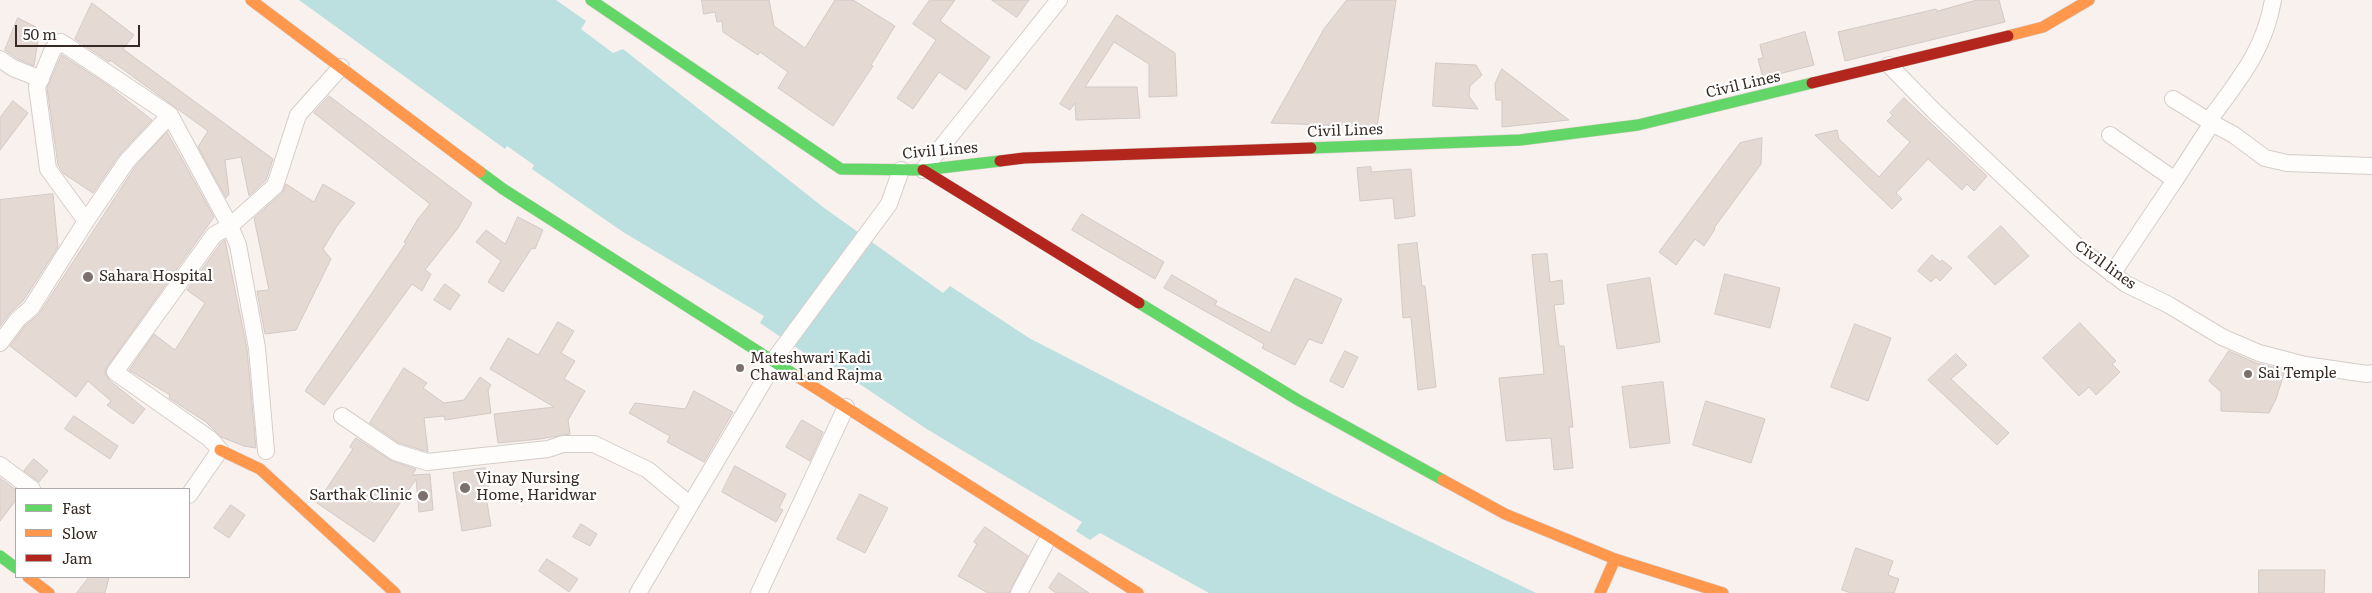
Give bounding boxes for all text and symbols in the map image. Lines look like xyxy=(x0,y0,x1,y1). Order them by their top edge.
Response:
scale bar xyxy=(18,15,142,47)
text: 50 m xyxy=(23,22,57,45)
street label: Civil Lines xyxy=(1704,68,1782,102)
street label: Civil Lines xyxy=(1307,121,1383,141)
street label: Civil Lines xyxy=(902,139,978,163)
street label: Civil lines xyxy=(2071,237,2139,293)
place label: Sahara Hospital xyxy=(99,268,213,286)
marker: Sahara Hospital xyxy=(81,270,95,284)
place label: Mateshwari Kadi Chawal and Rajma xyxy=(750,350,882,385)
marker: Mateshwari Kadi Chawal and Rajma xyxy=(734,362,746,374)
place label: Sai Temple xyxy=(2258,365,2337,383)
marker: Sai Temple xyxy=(2242,368,2254,380)
place label: Vinay Nursing Home, Haridwar xyxy=(476,470,596,505)
marker: Vinay Nursing Home, Haridwar xyxy=(458,481,472,495)
place label: Sarthak Clinic xyxy=(309,487,412,505)
legend xyxy=(15,488,190,578)
marker: Sarthak Clinic xyxy=(416,489,430,503)
text: Fast xyxy=(62,496,91,519)
text: Slow xyxy=(62,521,97,544)
text: Jam xyxy=(62,546,92,569)

